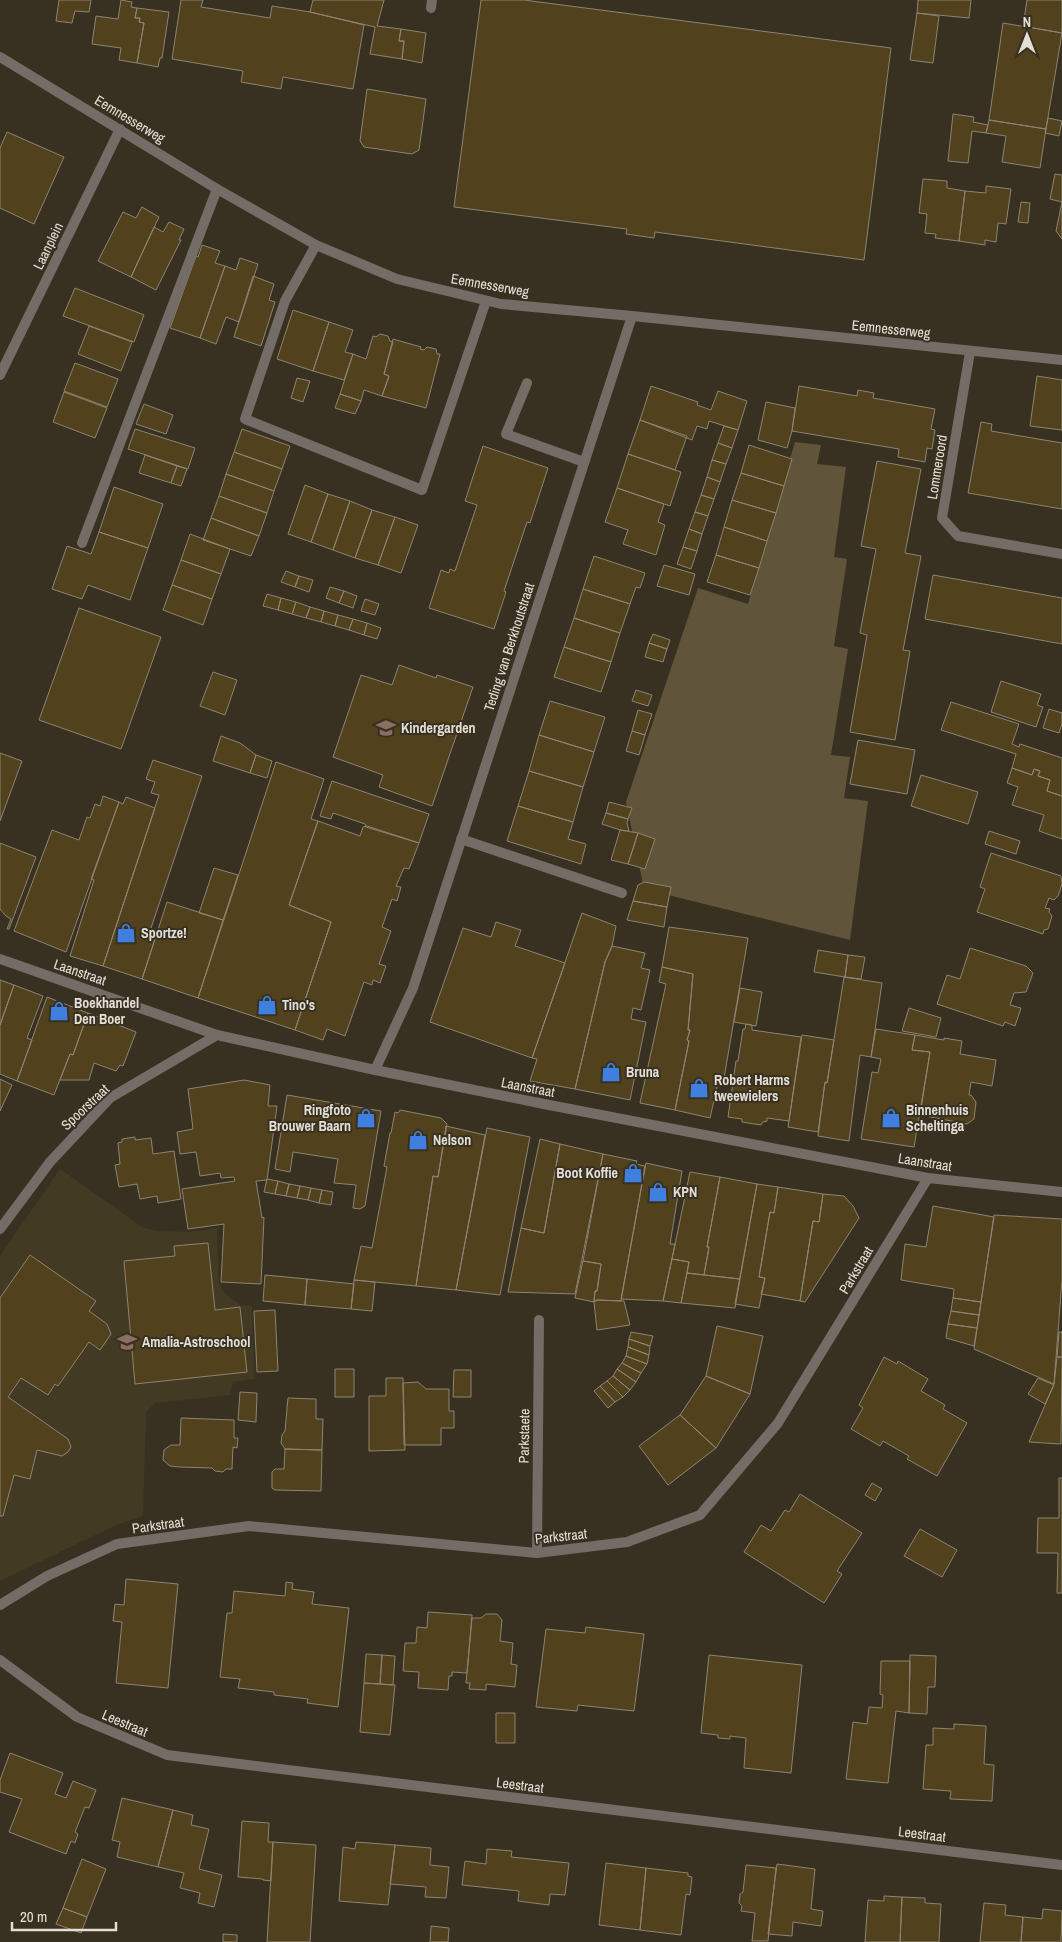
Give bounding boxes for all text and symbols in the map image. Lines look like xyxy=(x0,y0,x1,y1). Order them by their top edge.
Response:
north arrow xyxy=(1002,10,1052,60)
text: N xyxy=(1023,13,1031,31)
street label: Eemnesserweg xyxy=(91,91,169,147)
street label: Laanplein xyxy=(29,219,67,273)
street label: Eemnesserweg xyxy=(449,269,531,301)
street label: Eemnesserweg xyxy=(851,316,932,342)
street label: Lommeroord xyxy=(923,433,951,501)
street label: Teding van Berkhoutstraat xyxy=(480,580,538,714)
school or university icon: Kindergarden xyxy=(375,717,397,739)
place label: Kindergarden xyxy=(401,719,476,737)
shop icon: Sportze! xyxy=(115,922,137,944)
place label: Sportze! xyxy=(141,924,187,942)
street label: Laanstraat xyxy=(51,955,109,989)
place label: Boekhandel Den Boer xyxy=(74,994,139,1028)
shop icon: Tino's xyxy=(256,994,278,1016)
place label: Tino's xyxy=(282,996,315,1014)
shop icon: Boekhandel Den Boer xyxy=(48,1000,70,1022)
shop icon: Bruna xyxy=(600,1061,622,1083)
place label: Bruna xyxy=(626,1063,660,1081)
place label: Robert Harms tweewielers xyxy=(714,1071,790,1105)
street label: Laanstraat xyxy=(500,1073,556,1101)
shop icon: Robert Harms tweewielers xyxy=(688,1077,710,1099)
street label: Spoorstraat xyxy=(57,1080,113,1134)
place label: Ringfoto Brouwer Baarn xyxy=(269,1101,351,1135)
place label: Binnenhuis Scheltinga xyxy=(906,1101,969,1135)
shop icon: Ringfoto Brouwer Baarn xyxy=(355,1107,377,1129)
shop icon: Binnenhuis Scheltinga xyxy=(880,1107,902,1129)
shop icon: Nelson xyxy=(407,1129,429,1151)
place label: Nelson xyxy=(433,1131,471,1149)
street label: Laanstraat xyxy=(897,1149,953,1175)
shop icon: Boot Koffie xyxy=(622,1162,644,1184)
place label: Boot Koffie xyxy=(556,1164,618,1182)
shop icon: KPN xyxy=(647,1181,669,1203)
place label: KPN xyxy=(673,1183,697,1201)
street label: Parkstraat xyxy=(835,1243,877,1297)
school or university icon: Amalia-Astroschool xyxy=(116,1331,138,1353)
place label: Amalia-Astroschool xyxy=(142,1333,250,1351)
street label: Parkstaete xyxy=(515,1408,533,1464)
street label: Parkstraat xyxy=(131,1512,185,1538)
street label: Parkstraat xyxy=(534,1524,588,1548)
street label: Leestraat xyxy=(99,1705,151,1741)
street label: Leestraat xyxy=(495,1773,545,1797)
street label: Leestraat xyxy=(897,1822,947,1846)
scale bar xyxy=(12,1900,116,1932)
text: 20 m xyxy=(20,1906,47,1927)

